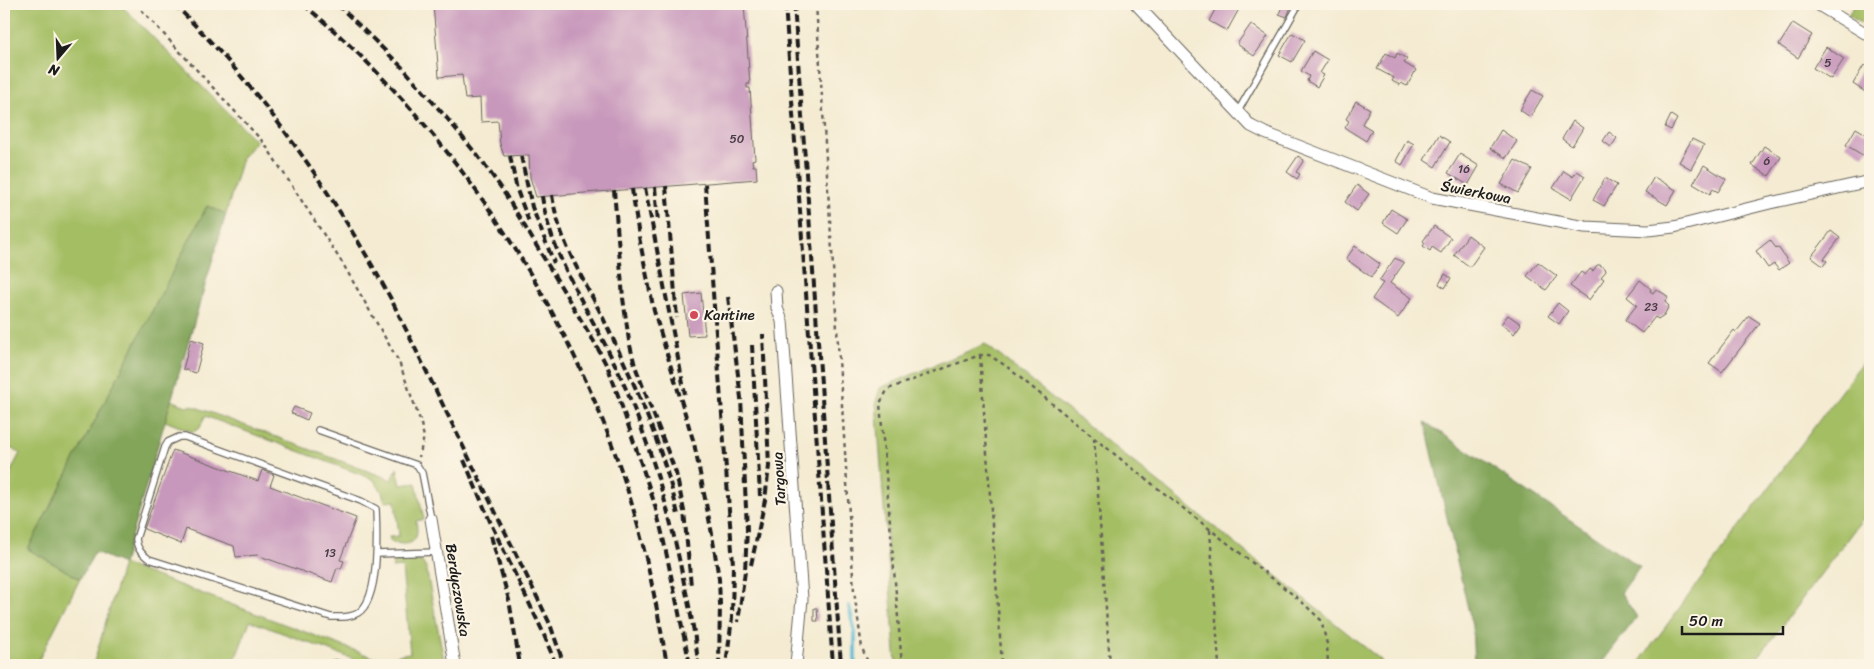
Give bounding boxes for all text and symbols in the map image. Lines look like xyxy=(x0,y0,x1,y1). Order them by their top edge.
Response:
north arrow xyxy=(32,32,82,82)
house number: 5 xyxy=(1824,52,1832,74)
text: N xyxy=(45,56,64,84)
house number: 50 xyxy=(730,128,745,150)
house number: 6 xyxy=(1764,150,1771,172)
house number: 16 xyxy=(1458,158,1470,180)
street label: Świerkowa xyxy=(1439,172,1514,212)
house number: 23 xyxy=(1644,296,1658,318)
place label: Kantine xyxy=(704,302,755,328)
marker: Kantine xyxy=(688,309,700,321)
street label: Targowa xyxy=(764,451,794,507)
house number: 13 xyxy=(324,542,336,564)
street label: Berdyczowska xyxy=(438,542,478,639)
scale bar xyxy=(1682,604,1783,636)
text: 50 m xyxy=(1689,608,1724,634)

